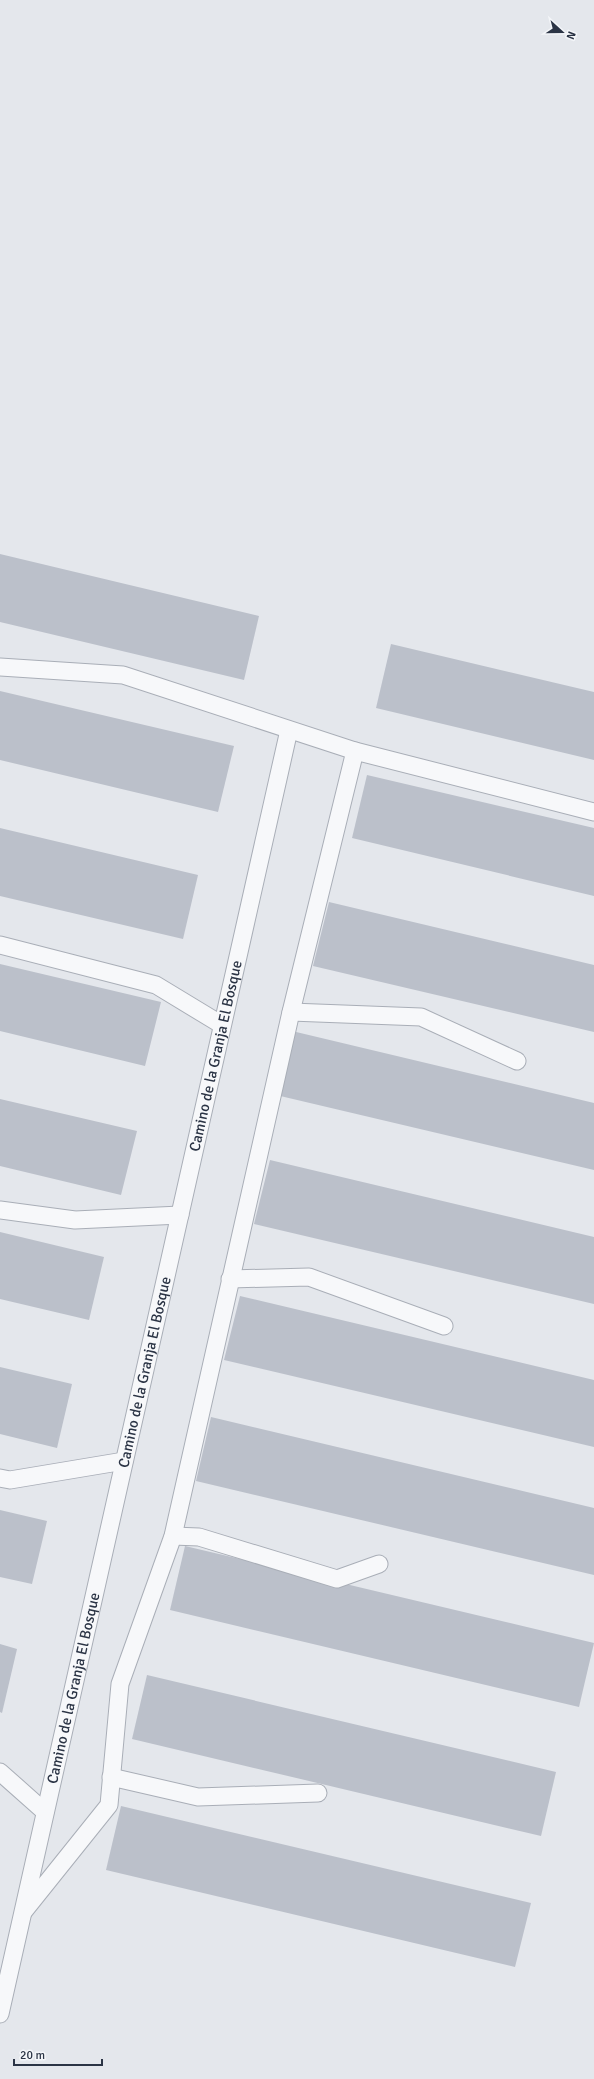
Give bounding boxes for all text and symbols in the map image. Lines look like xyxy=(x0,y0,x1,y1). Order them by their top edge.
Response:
north arrow xyxy=(542,12,582,52)
text: N xyxy=(563,30,578,41)
street label: Camino de la Granja El Bosque xyxy=(185,959,246,1153)
street label: Camino de la Granja El Bosque xyxy=(114,1275,175,1469)
street label: Camino de la Granja El Bosque xyxy=(43,1591,104,1785)
scale bar xyxy=(14,2041,102,2067)
text: 20 m xyxy=(20,2048,45,2063)

